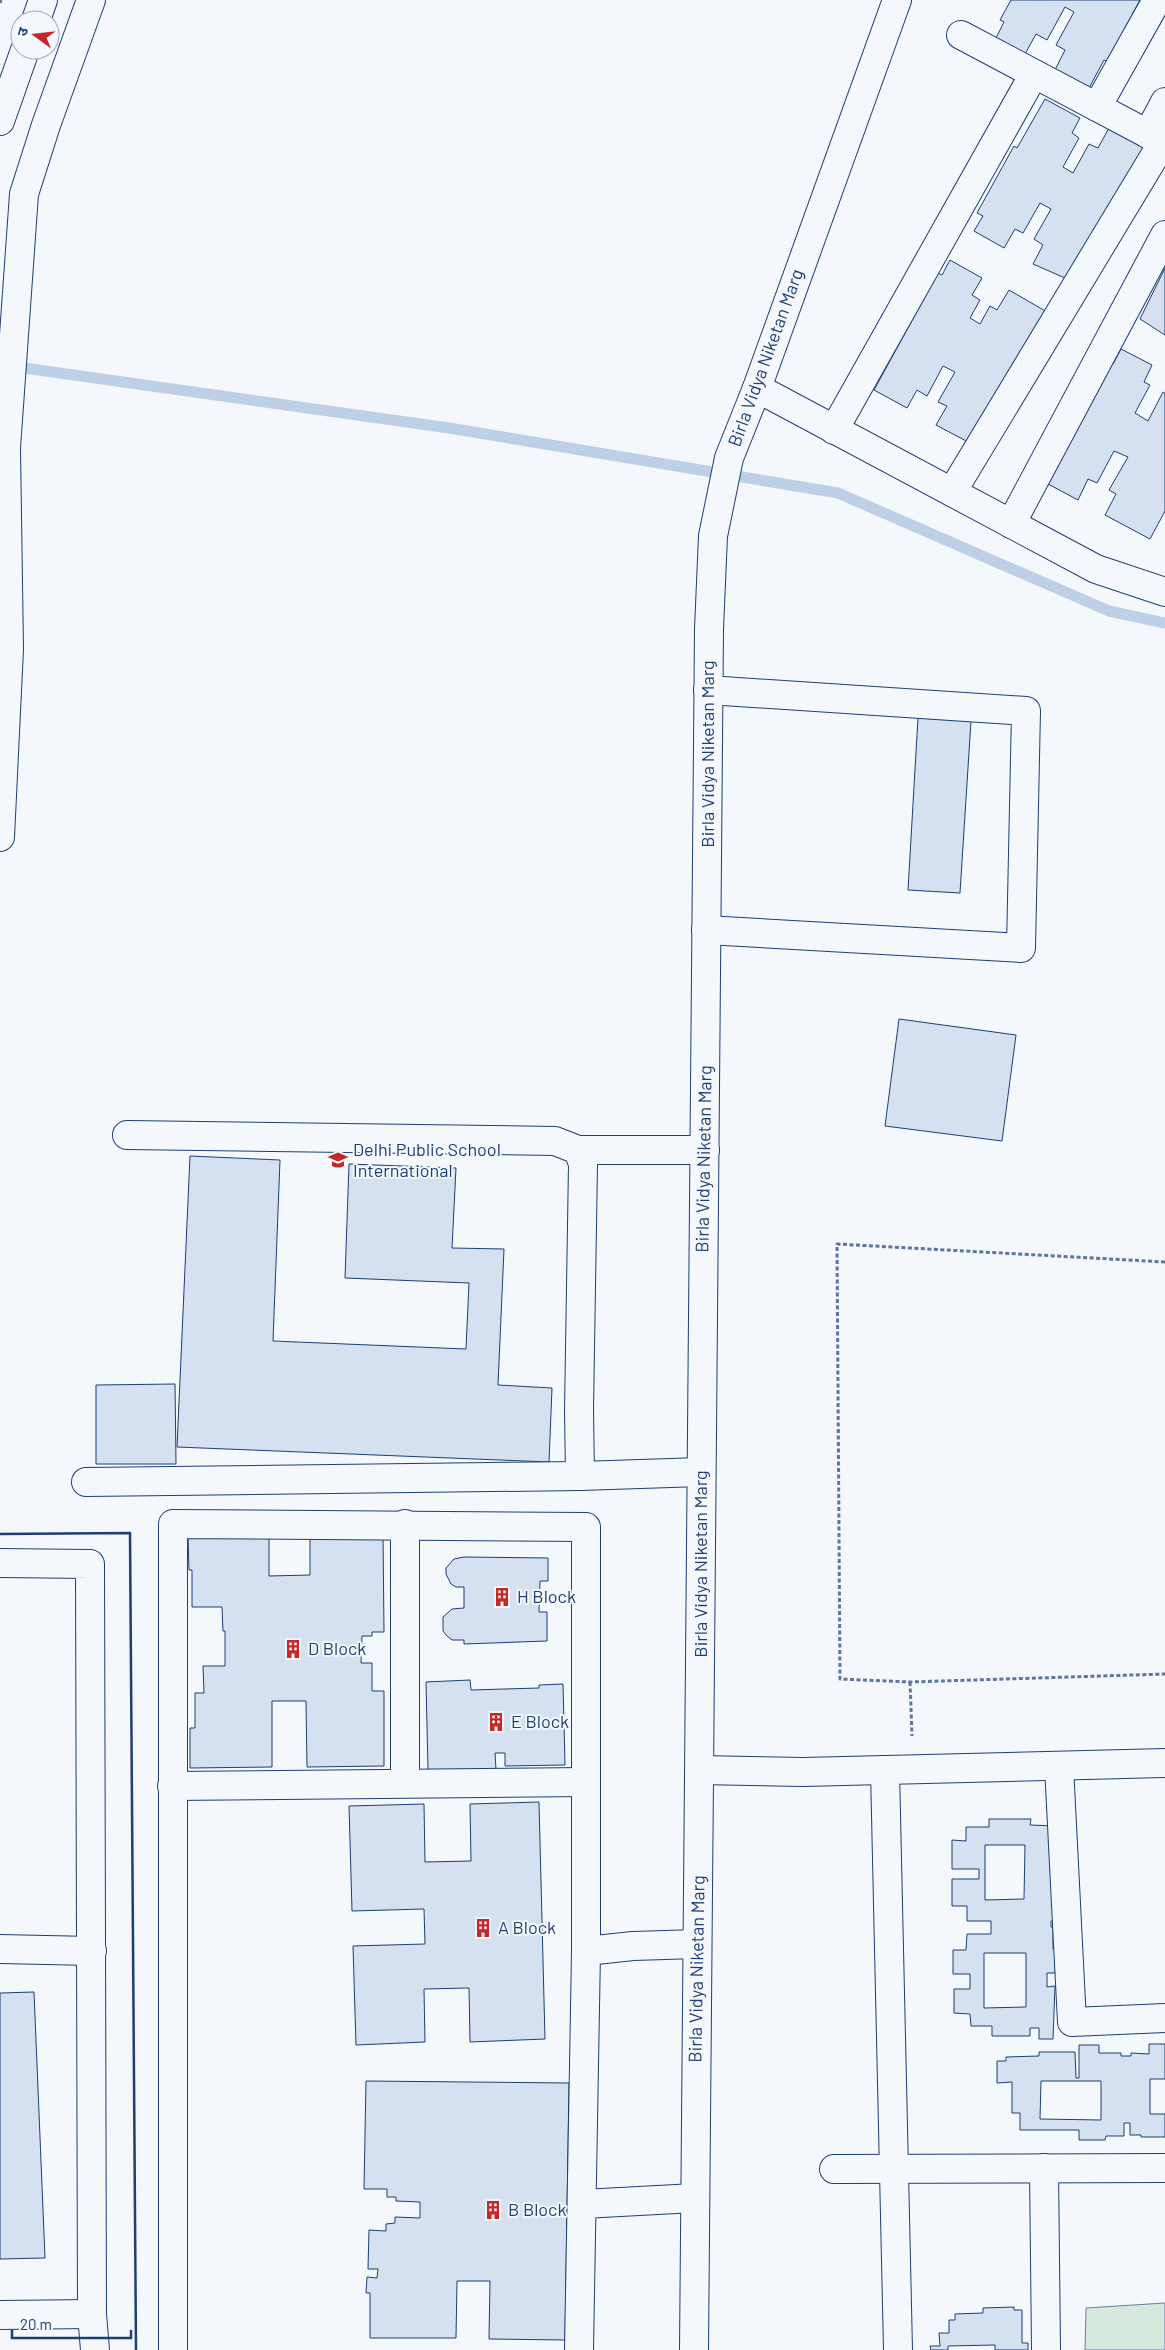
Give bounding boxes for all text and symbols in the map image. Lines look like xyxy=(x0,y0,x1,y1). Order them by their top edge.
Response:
north arrow xyxy=(10,10,60,60)
text: उ xyxy=(13,25,31,38)
street label: Birla Vidya Niketan Marg xyxy=(723,266,807,449)
street label: Birla Vidya Niketan Marg xyxy=(696,660,718,848)
street label: Birla Vidya Niketan Marg xyxy=(690,1065,716,1253)
place label: Delhi Public School International xyxy=(353,1138,501,1181)
school or university icon: Delhi Public School International xyxy=(327,1149,349,1171)
street label: Birla Vidya Niketan Marg xyxy=(689,1470,711,1658)
place label: H Block xyxy=(517,1585,576,1607)
building icon: H Block xyxy=(491,1586,513,1608)
place label: D Block xyxy=(308,1637,366,1659)
building icon: D Block xyxy=(282,1638,304,1660)
place label: E Block xyxy=(511,1710,569,1732)
building icon: E Block xyxy=(485,1711,507,1733)
street label: Birla Vidya Niketan Marg xyxy=(683,1875,709,2063)
place label: A Block xyxy=(498,1916,556,1938)
building icon: A Block xyxy=(472,1917,494,1939)
place label: B Block xyxy=(508,2198,567,2220)
building icon: B Block xyxy=(482,2199,504,2221)
scale bar xyxy=(12,2308,131,2340)
text: 20 m xyxy=(20,2315,52,2333)

